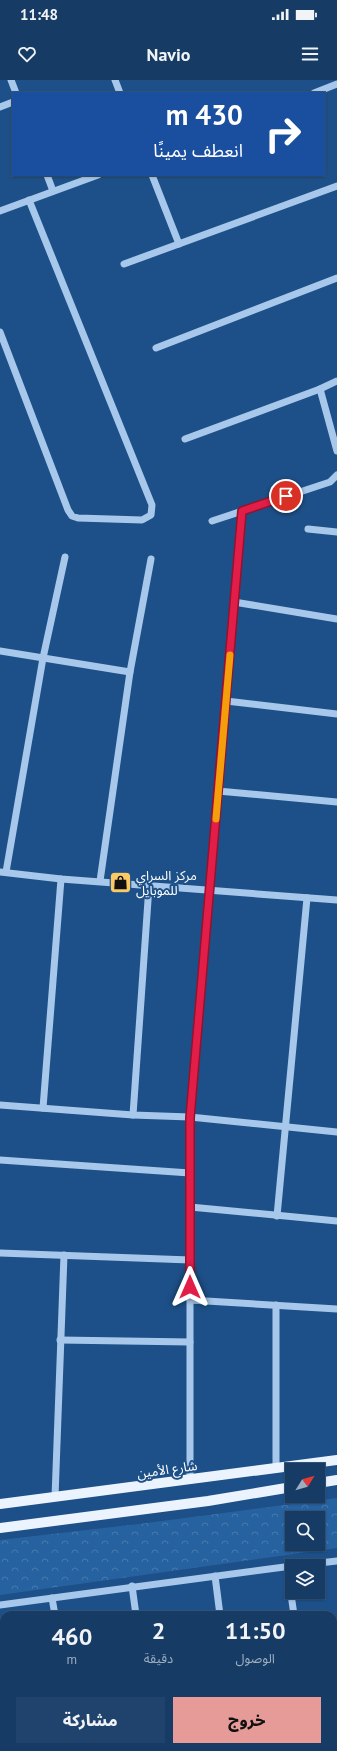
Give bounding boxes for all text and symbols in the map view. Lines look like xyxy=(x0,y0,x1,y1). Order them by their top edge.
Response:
text: 11:48 xyxy=(20,5,58,24)
icon: heart xyxy=(16,43,38,65)
text: Navio xyxy=(147,43,190,66)
icon: menu xyxy=(299,43,321,65)
text: 430 m xyxy=(166,96,243,133)
icon: right xyxy=(257,108,309,160)
text: انعطف يمينًا xyxy=(153,139,243,162)
pin xyxy=(269,479,303,513)
icon: arrive xyxy=(275,485,297,507)
place label: مركز السراي للموبايل xyxy=(136,867,197,899)
shop icon: مركز السراي للموبايل xyxy=(107,869,133,895)
position arrow xyxy=(169,1266,211,1308)
street label: شارع الأمين xyxy=(136,1457,199,1484)
north arrow xyxy=(285,1463,325,1503)
map controls xyxy=(285,1463,325,1599)
button: search xyxy=(285,1511,325,1551)
button: layers xyxy=(285,1559,325,1599)
text: 2 xyxy=(152,1615,165,1646)
text: 11:50 xyxy=(225,1615,286,1646)
text: 460 xyxy=(51,1621,92,1652)
text: دقيقة xyxy=(144,1650,173,1667)
text: الوصول xyxy=(235,1650,275,1667)
text: m xyxy=(67,1651,77,1668)
button: مشاركة xyxy=(16,1697,165,1743)
button: خروج xyxy=(173,1697,321,1743)

